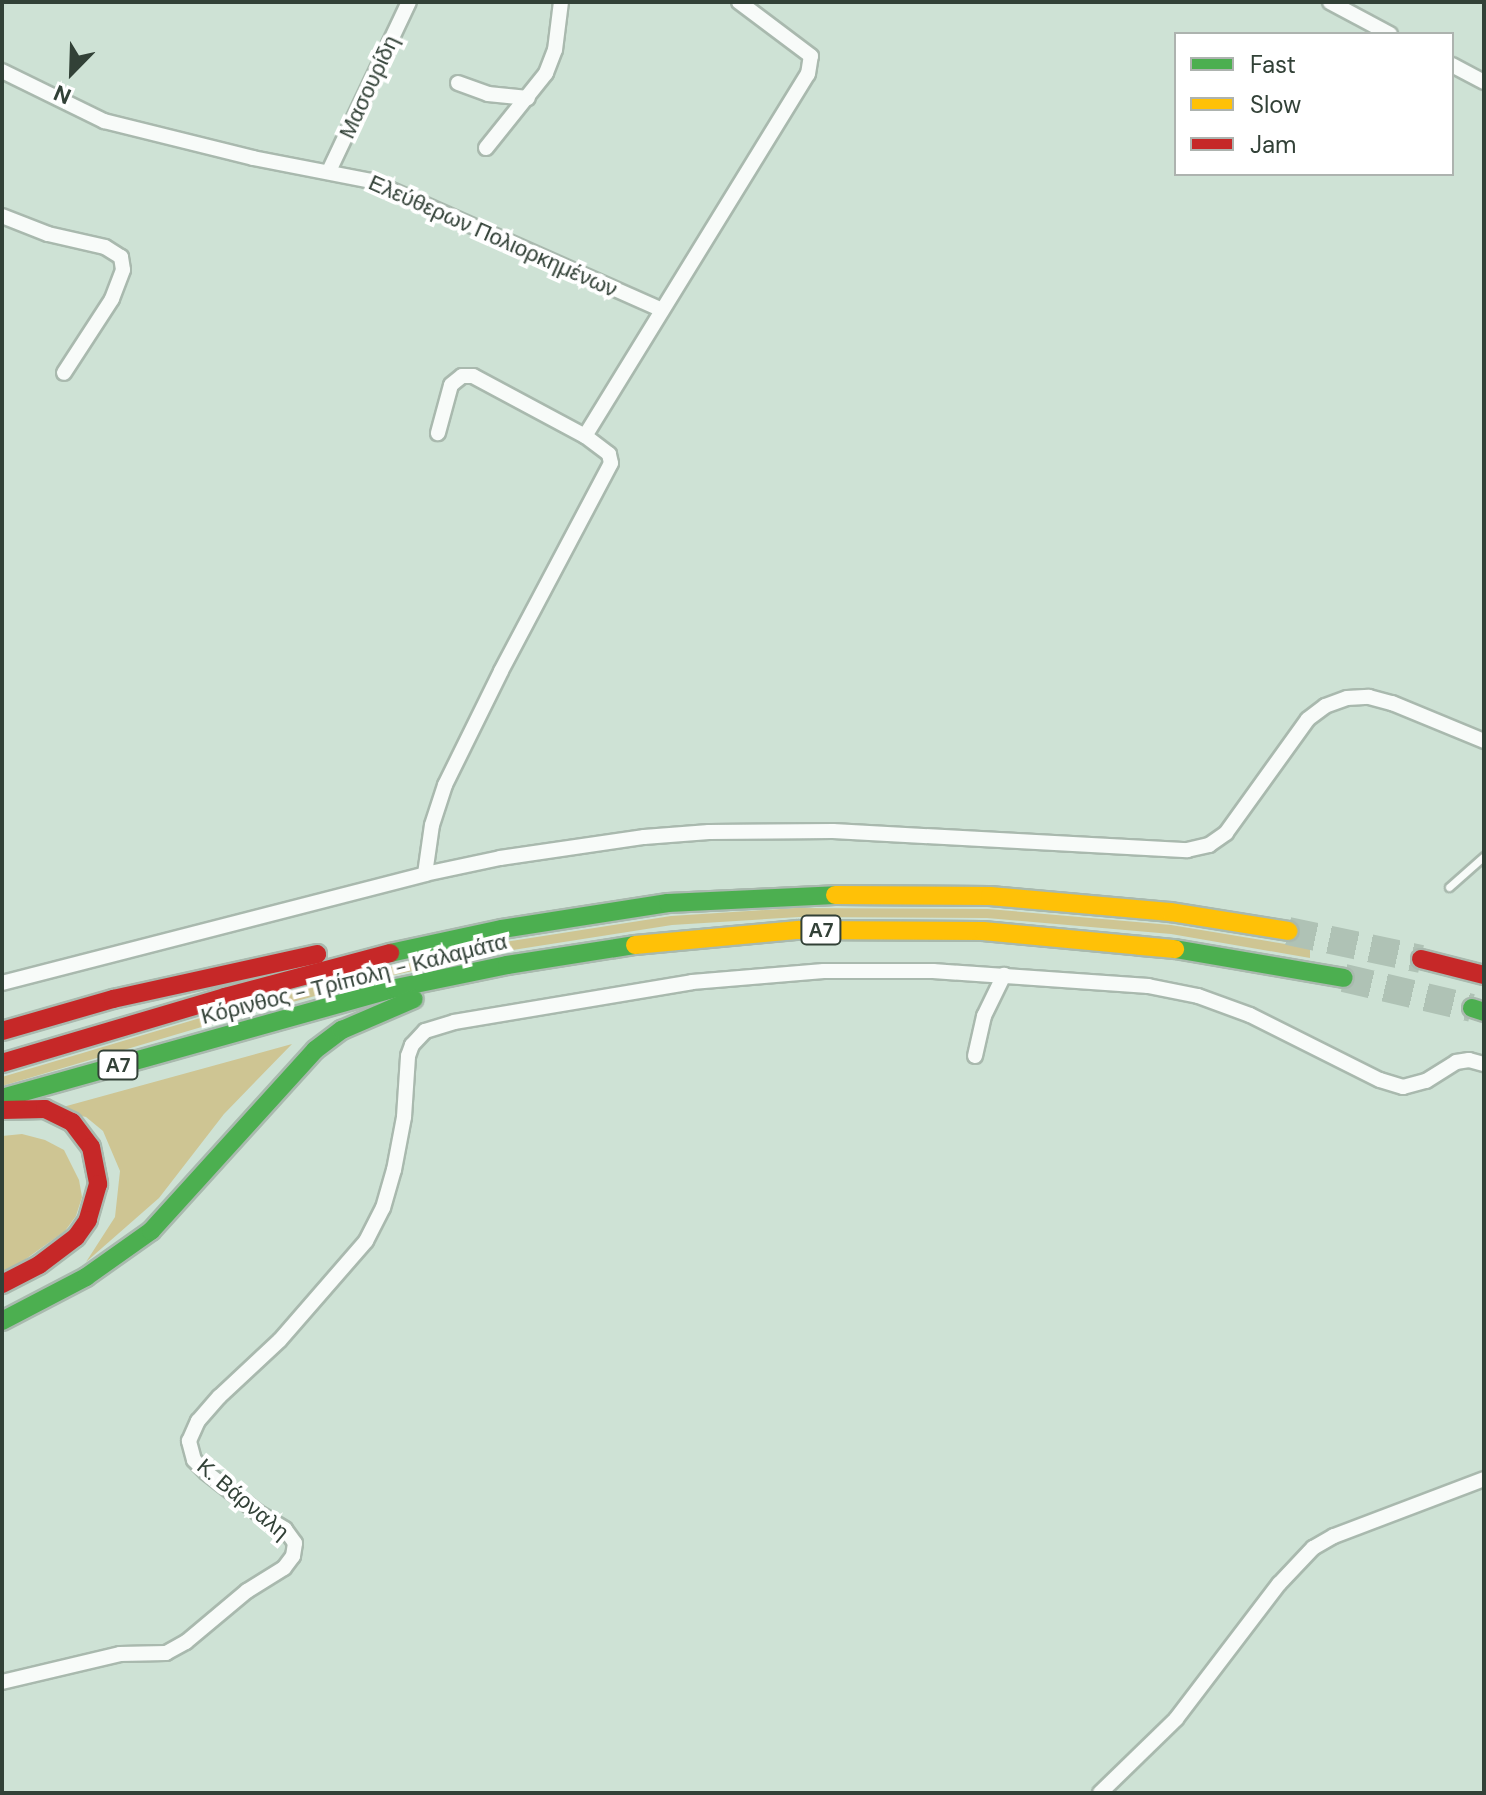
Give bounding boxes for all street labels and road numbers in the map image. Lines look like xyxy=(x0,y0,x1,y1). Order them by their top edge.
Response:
street label: Μασουρίδη xyxy=(334,31,404,143)
street label: Ελεύθερων Πολιορκημένων xyxy=(365,169,621,303)
road number: Α7 xyxy=(799,914,843,946)
street label: Κόρινθος - Τρίπολη - Καλαμάτα xyxy=(198,928,510,1030)
road number: Α7 xyxy=(96,1049,140,1081)
street label: Κ. Βάρναλη xyxy=(192,1453,294,1545)

